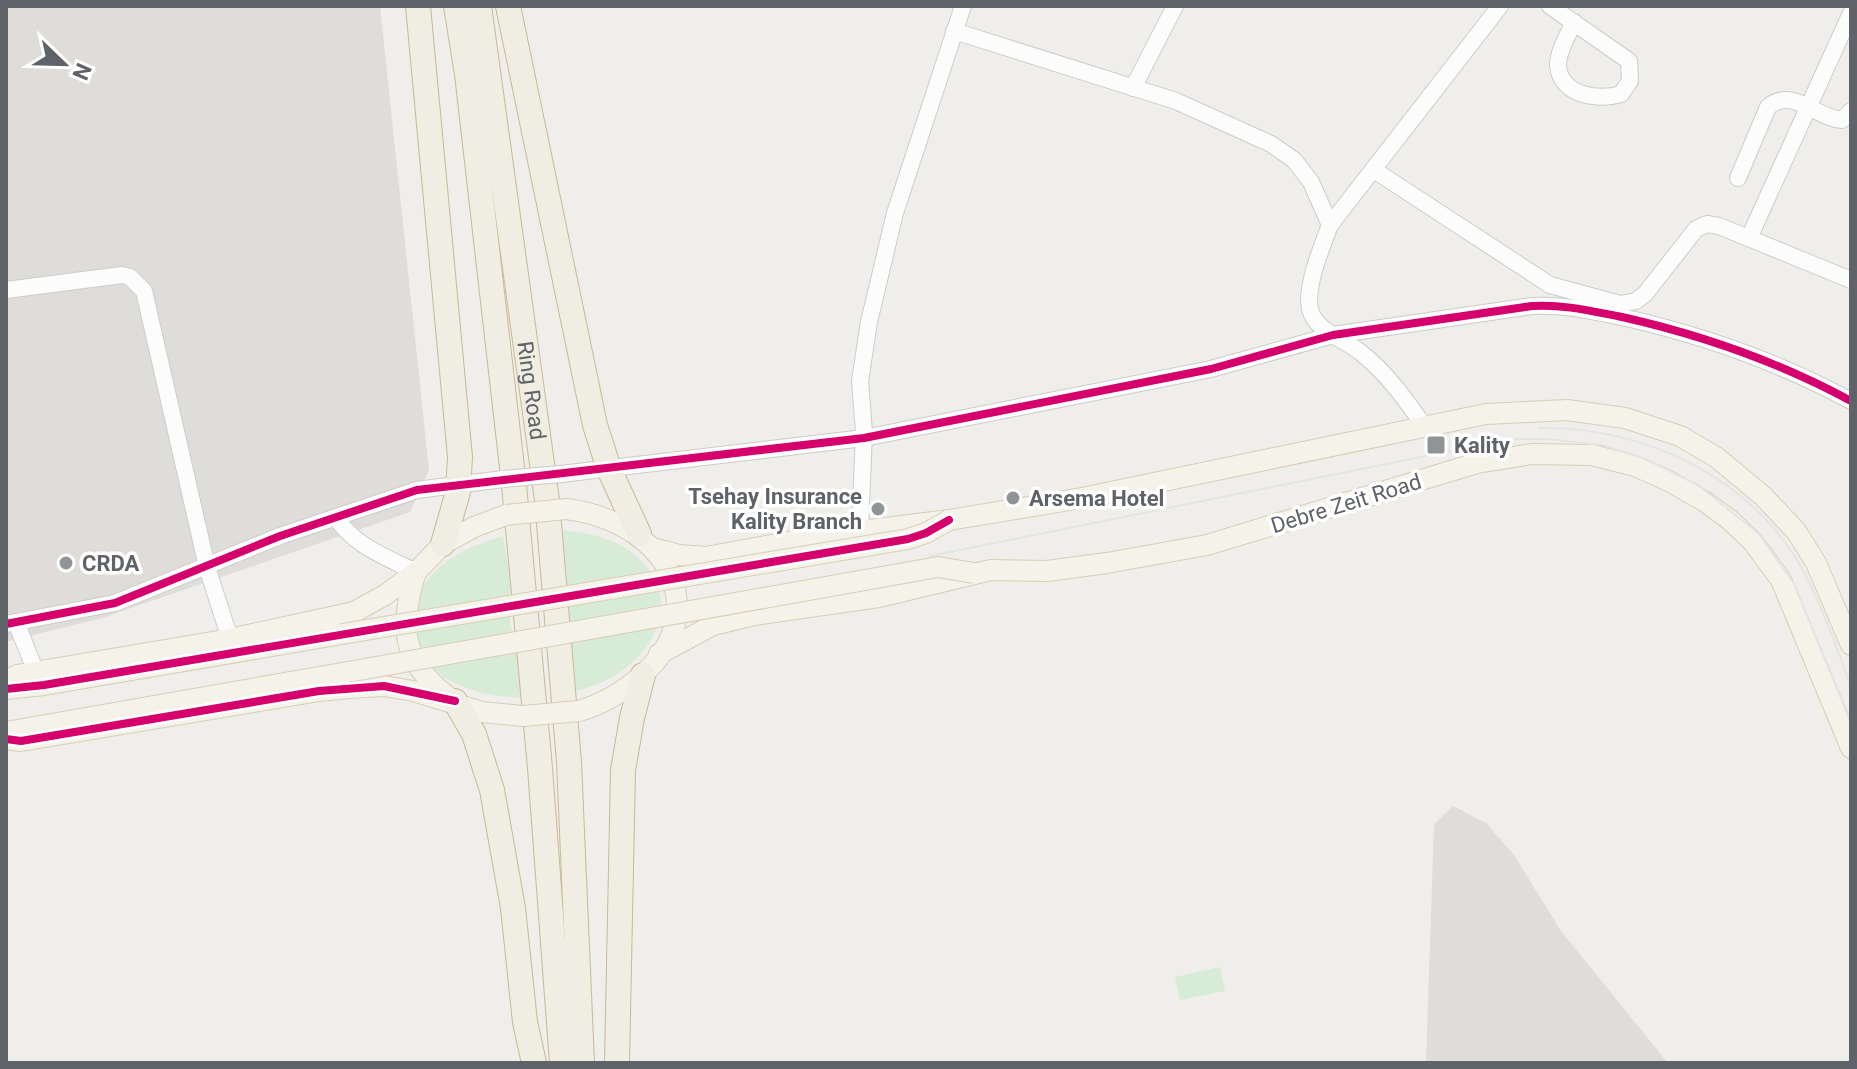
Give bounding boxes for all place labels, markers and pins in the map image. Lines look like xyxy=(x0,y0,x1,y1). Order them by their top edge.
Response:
place label: Kality xyxy=(1454,433,1511,458)
marker: Kality xyxy=(1425,434,1447,456)
place label: Tsehay Insurance Kality Branch xyxy=(688,484,862,534)
place label: Arsema Hotel xyxy=(1029,486,1164,511)
marker: Arsema Hotel xyxy=(1004,489,1022,507)
marker: Tsehay Insurance Kality Branch xyxy=(869,500,887,518)
place label: CRDA xyxy=(82,551,140,576)
marker: CRDA xyxy=(57,554,75,572)

